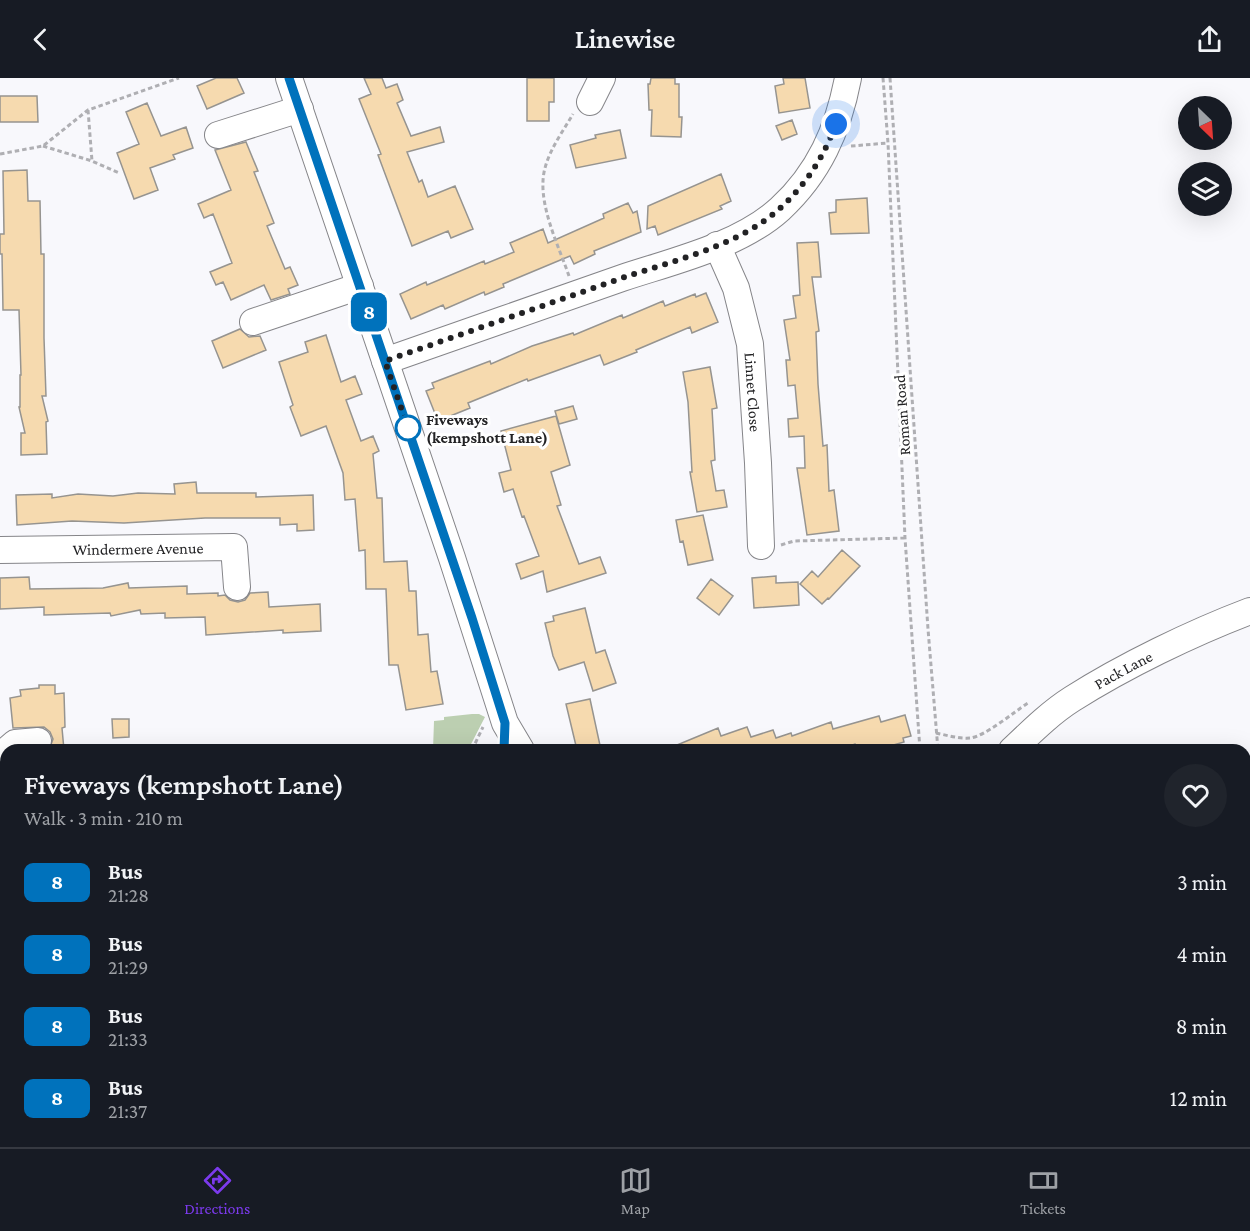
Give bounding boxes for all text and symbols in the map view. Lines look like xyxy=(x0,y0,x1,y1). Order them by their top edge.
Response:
icon: back xyxy=(24,23,57,56)
icon: share xyxy=(1193,23,1226,56)
text: Linewise xyxy=(575,24,675,54)
north arrow xyxy=(1178,96,1232,150)
map controls xyxy=(1178,96,1232,216)
your location xyxy=(821,109,851,139)
button: layers xyxy=(1178,162,1232,216)
line badge: 8 xyxy=(350,292,388,332)
text: 8 xyxy=(363,300,375,324)
street label: Linnet Close xyxy=(742,352,764,432)
street label: Roman Road xyxy=(891,373,913,456)
place label: Fiveways (kempshott Lane) xyxy=(426,411,548,447)
marker: Fiveways (kempshott Lane) xyxy=(395,415,421,441)
street label: Windermere Avenue xyxy=(73,539,203,558)
street label: Pack Lane xyxy=(1091,647,1155,692)
button: heart xyxy=(1164,764,1227,827)
text: Fiveways (kempshott Lane) xyxy=(24,769,344,800)
text: Walk · 3 min · 210 m xyxy=(24,807,183,829)
text: Bus xyxy=(108,859,142,884)
text: 8 xyxy=(51,870,63,894)
text: 3 min xyxy=(1177,870,1227,895)
text: 21:28 xyxy=(108,884,149,906)
text: Bus xyxy=(108,931,142,956)
text: 8 xyxy=(51,942,63,966)
text: 4 min xyxy=(1176,942,1227,967)
text: 21:29 xyxy=(108,956,148,978)
text: Bus xyxy=(108,1003,142,1028)
text: 8 xyxy=(51,1014,63,1038)
text: 8 min xyxy=(1176,1014,1227,1039)
text: 21:33 xyxy=(108,1028,148,1050)
text: Bus xyxy=(108,1075,142,1100)
text: 8 xyxy=(51,1086,63,1110)
text: 12 min xyxy=(1170,1086,1227,1111)
text: 21:37 xyxy=(108,1100,147,1122)
tab: Directions xyxy=(184,1164,250,1217)
tab: Map xyxy=(619,1164,652,1217)
tab: Tickets xyxy=(1020,1164,1066,1217)

